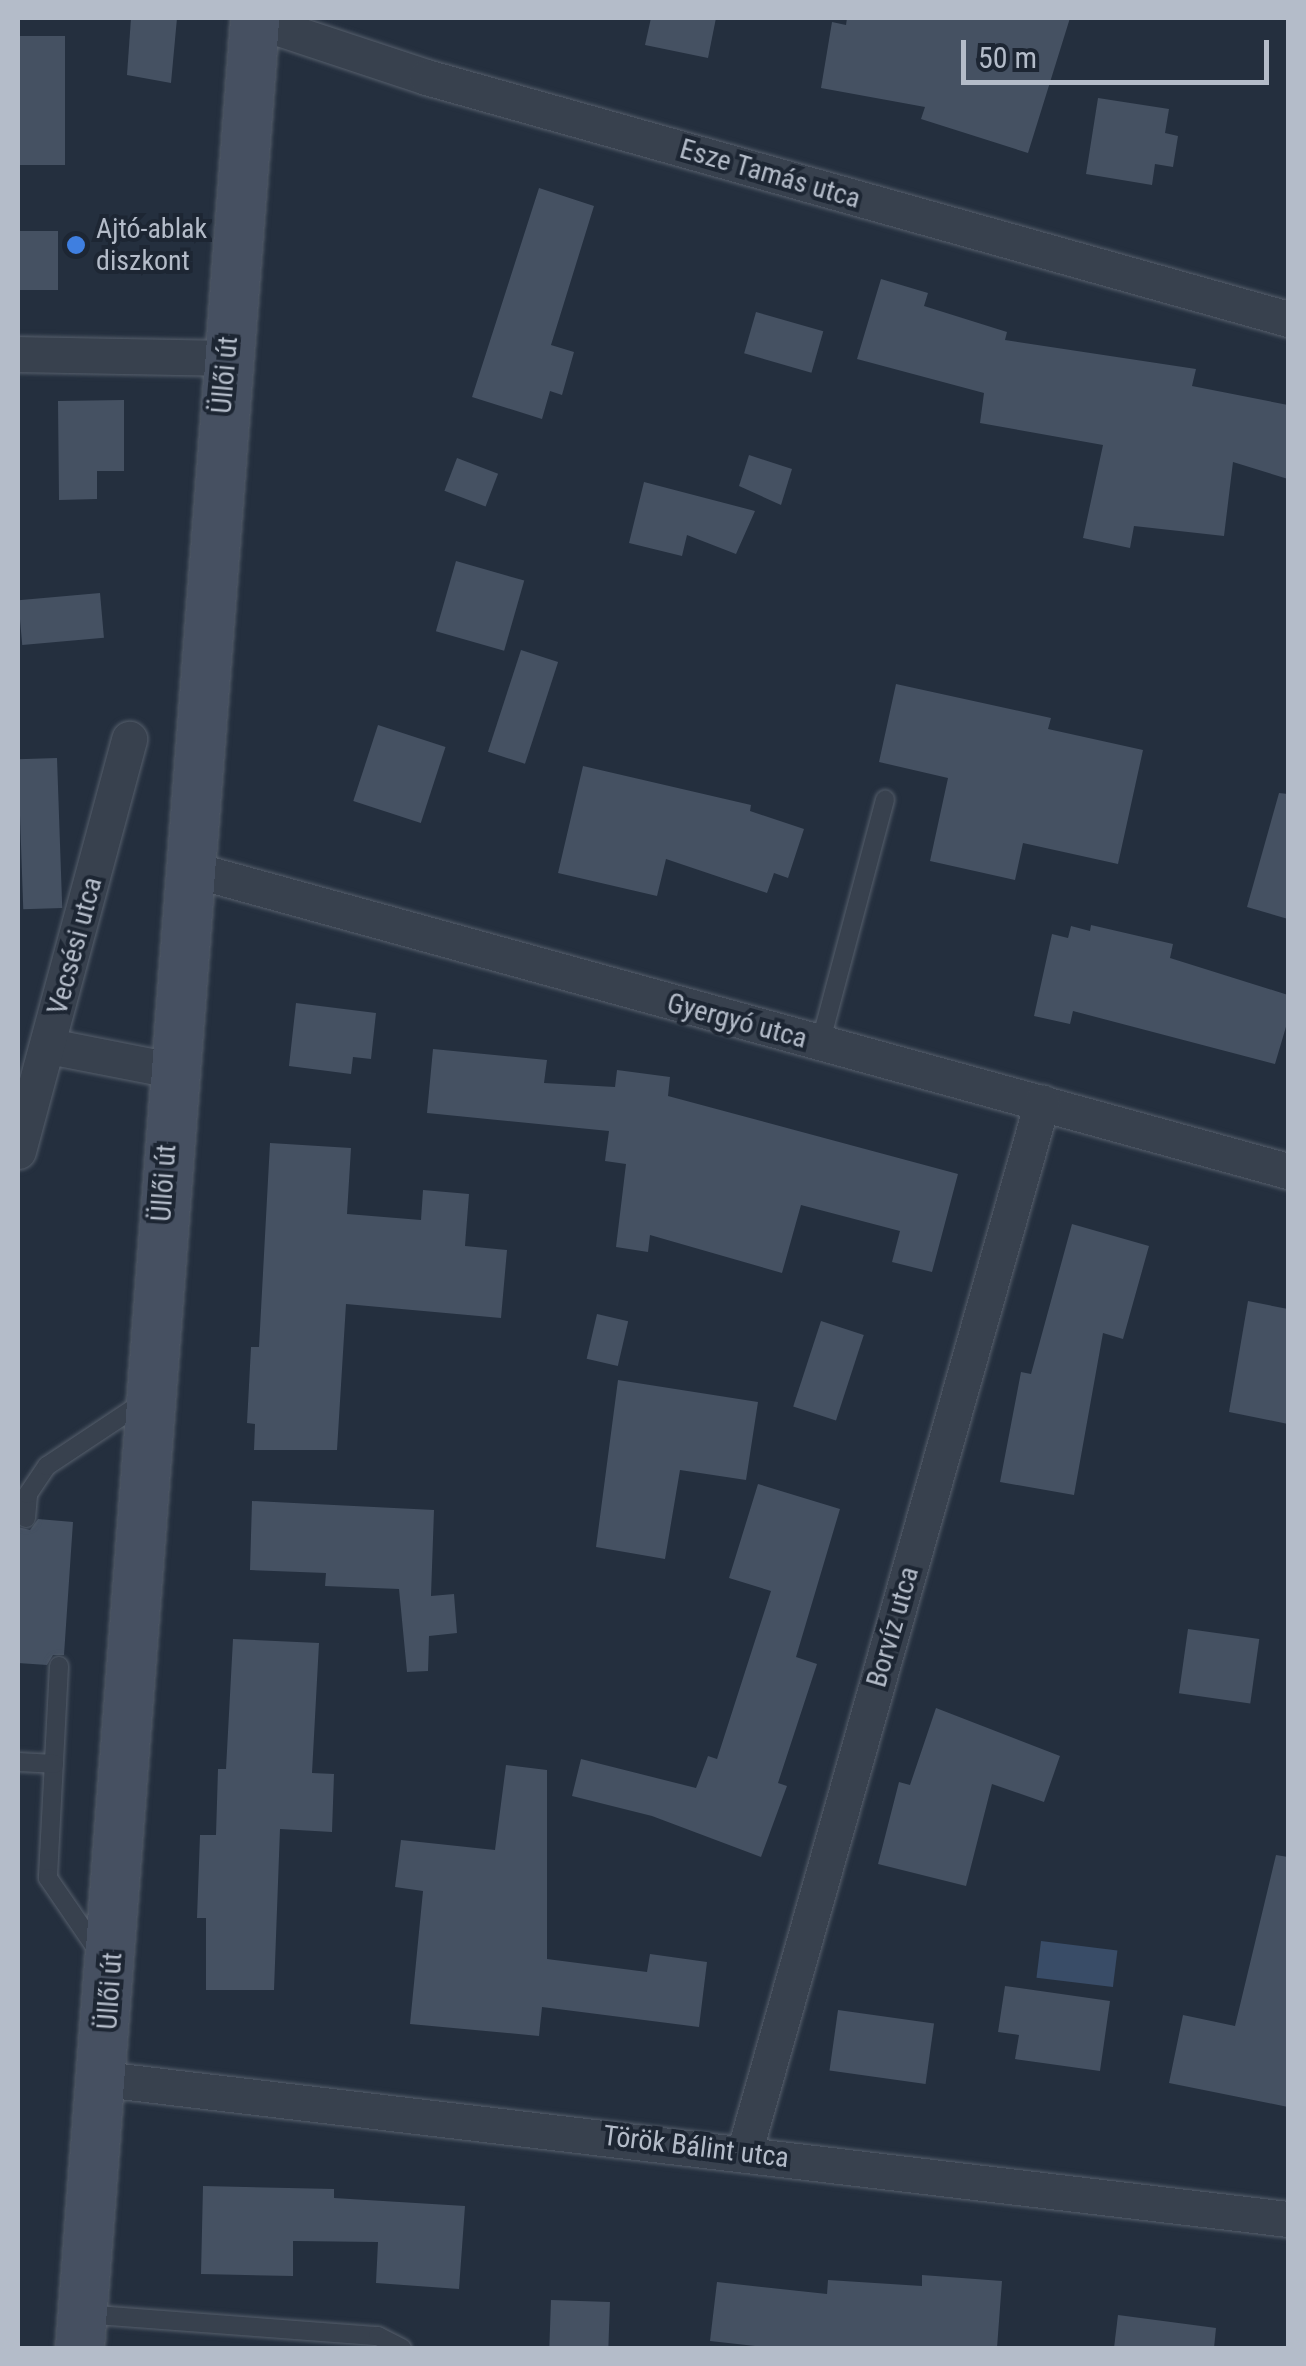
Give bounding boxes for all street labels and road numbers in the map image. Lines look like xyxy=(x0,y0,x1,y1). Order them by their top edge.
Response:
street label: Esze Tamás utca xyxy=(676,132,864,216)
street label: Üllői út xyxy=(205,335,245,415)
street label: Vecsési utca xyxy=(41,874,109,1018)
street label: Gyergyó utca xyxy=(663,986,811,1056)
street label: Üllői út xyxy=(145,1143,183,1223)
street label: Borvíz utca xyxy=(860,1563,926,1691)
street label: Üllői út xyxy=(91,1951,129,2031)
street label: Török Bálint utca xyxy=(601,2119,791,2175)

